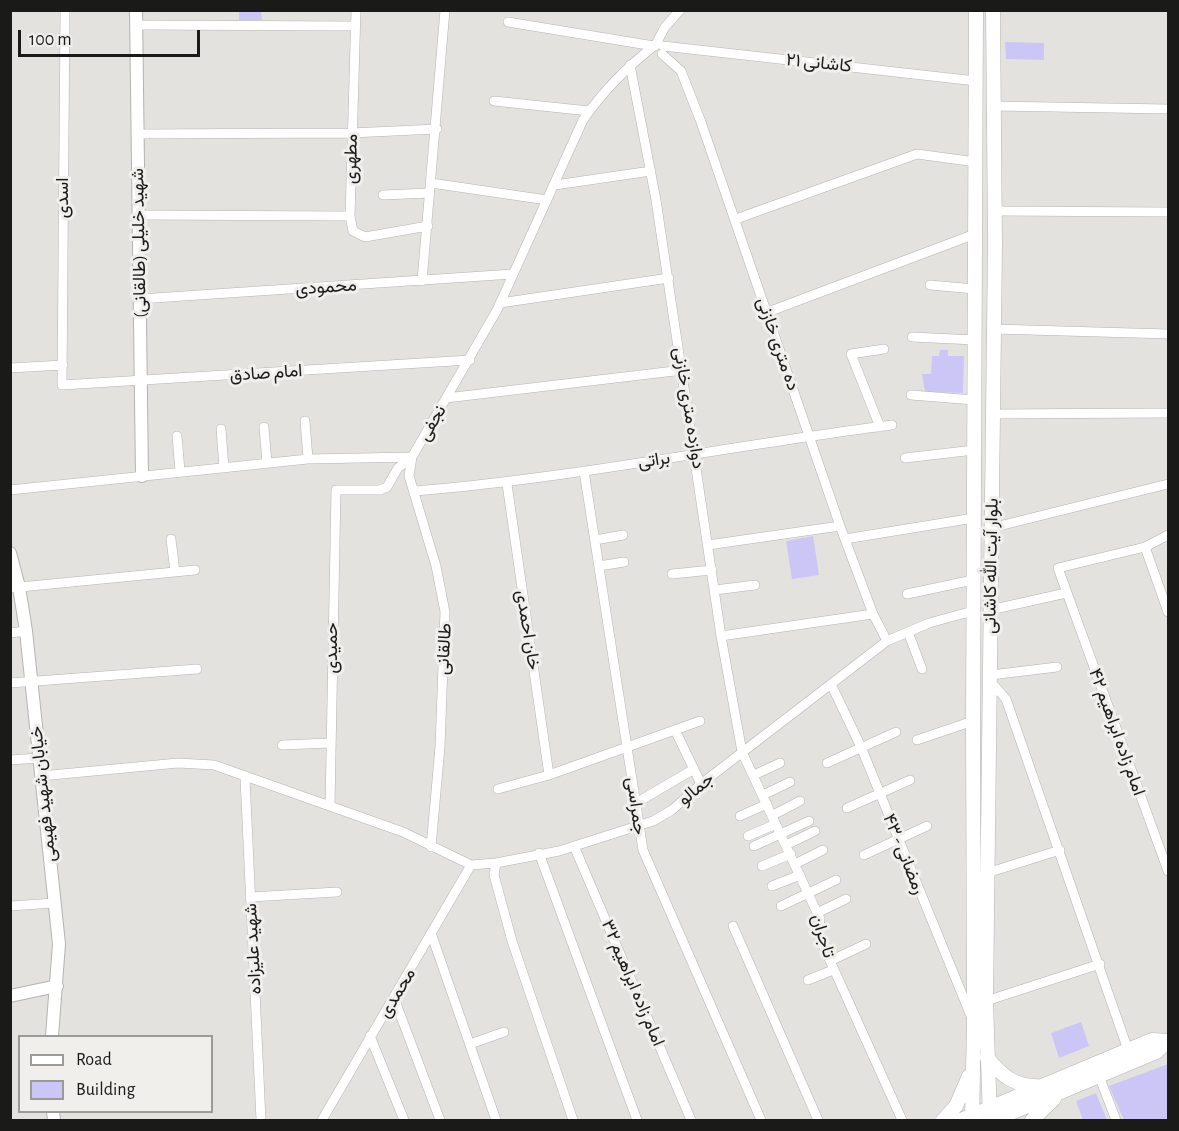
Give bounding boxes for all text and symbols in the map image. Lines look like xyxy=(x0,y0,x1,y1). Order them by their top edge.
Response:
scale bar xyxy=(21,18,202,56)
text: 100 m xyxy=(29,31,72,49)
street label: کاشانی ۲۱ xyxy=(785,49,853,77)
street label: مطهری xyxy=(340,134,362,184)
street label: شهید خلیلی (طالقانی) xyxy=(127,168,151,318)
street label: اسدی xyxy=(52,178,74,218)
street label: محمودی xyxy=(295,274,357,300)
street label: ده متری خازنی xyxy=(752,295,804,393)
street label: دوازده متری خازنی xyxy=(669,346,709,470)
street label: امام صادق xyxy=(229,360,303,386)
street label: نجفی xyxy=(413,401,451,445)
street label: براتی xyxy=(636,447,672,473)
street label: بلوار آیت الله کاشانی xyxy=(979,498,1003,634)
street label: خان احمدی xyxy=(511,588,545,672)
street label: حمیدی xyxy=(321,622,343,674)
street label: طالقانی xyxy=(432,622,456,676)
street label: امام زاده ابراهیم ۴۲ xyxy=(1084,665,1150,799)
street label: خیابان شهید فهیمی xyxy=(25,725,61,863)
street label: جمالو xyxy=(674,768,718,810)
street label: جمراسی xyxy=(621,776,651,836)
street label: رمضانی - ۴۳ xyxy=(878,811,930,897)
street label: شهید علیزاده xyxy=(240,903,266,995)
street label: تاجران xyxy=(806,911,840,961)
street label: امام زاده ابراهیم ۳۲ xyxy=(597,917,669,1049)
street label: محمدی xyxy=(374,964,420,1022)
legend xyxy=(18,1035,213,1113)
text: Road xyxy=(76,1051,112,1069)
text: Building xyxy=(76,1081,135,1099)

